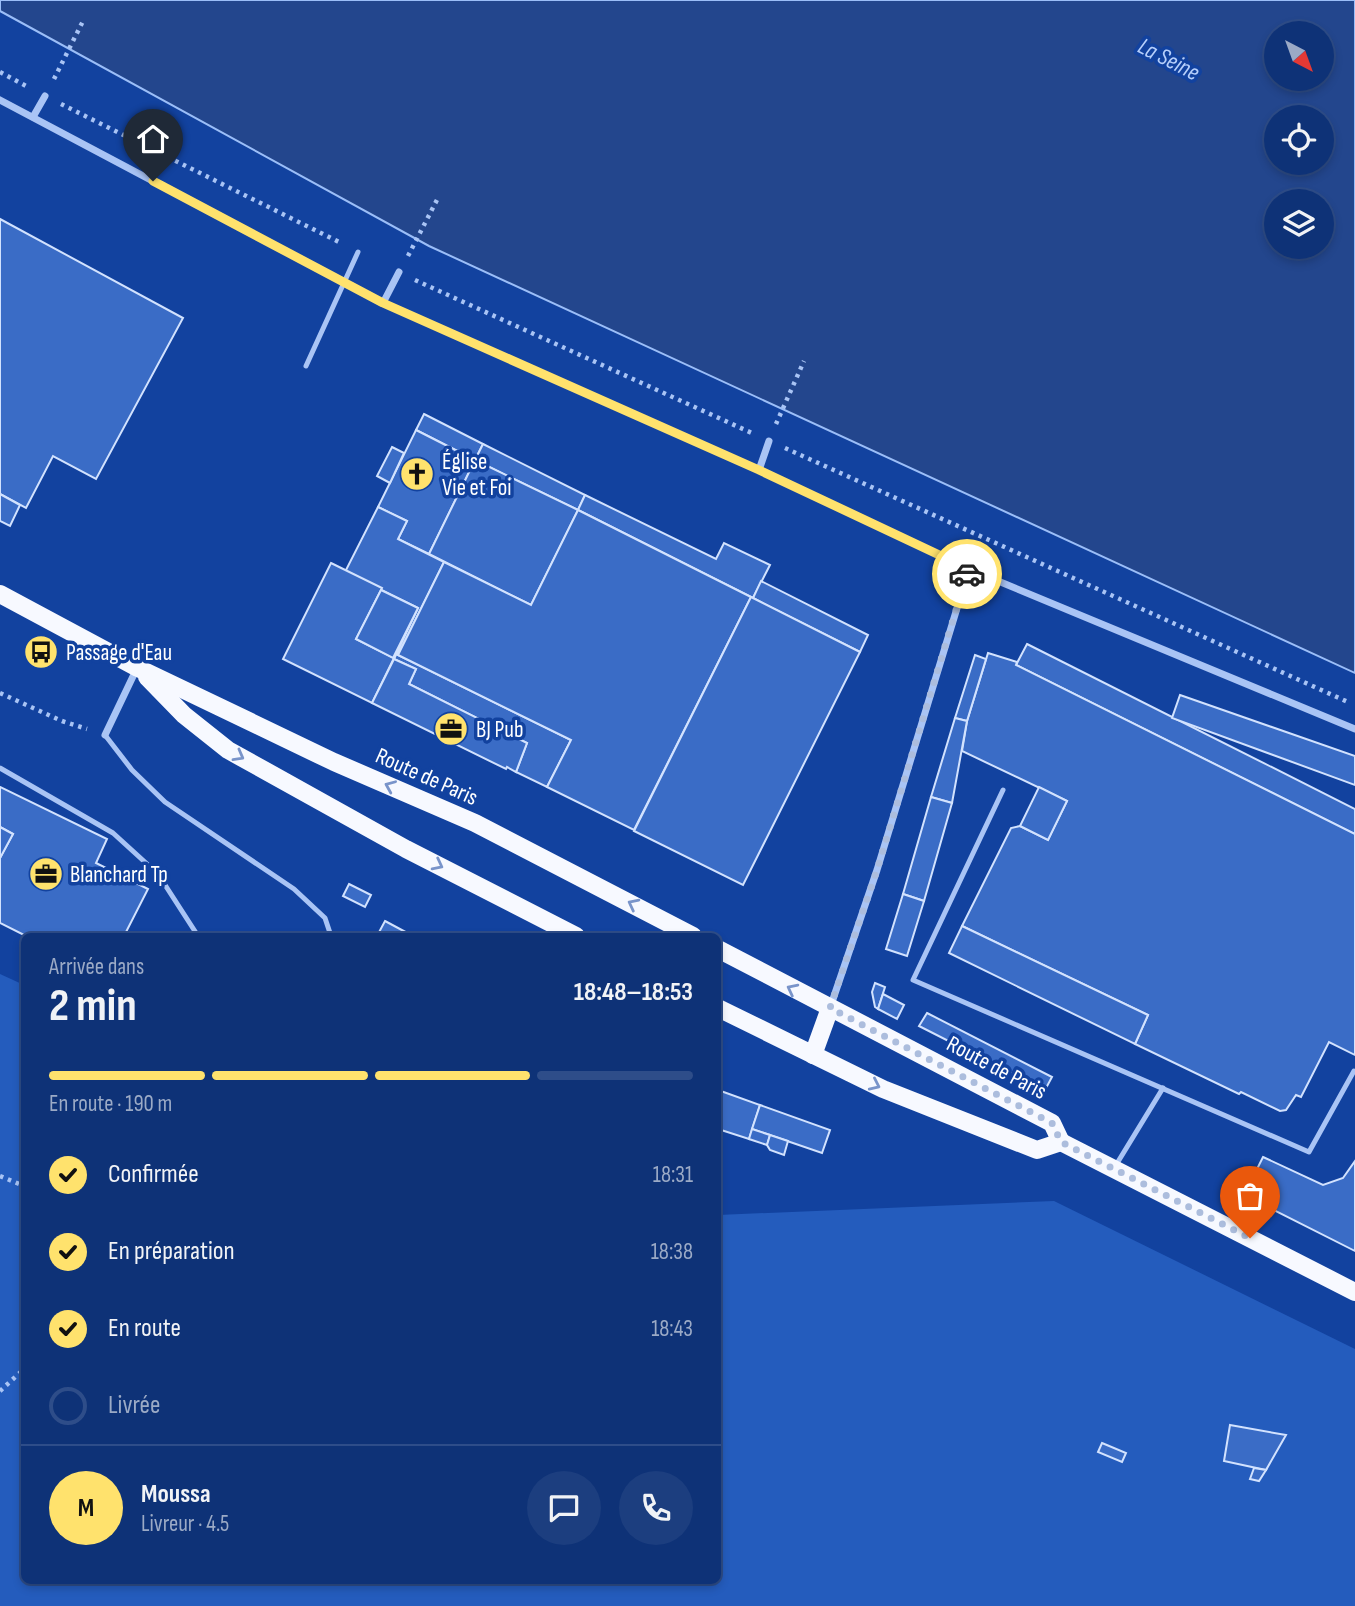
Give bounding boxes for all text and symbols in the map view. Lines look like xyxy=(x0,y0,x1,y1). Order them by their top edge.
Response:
north arrow xyxy=(1264,21,1334,91)
map controls xyxy=(1264,21,1334,259)
water label: La Seine xyxy=(1133,32,1204,87)
button: locate xyxy=(1264,105,1334,175)
pin xyxy=(123,109,183,181)
icon: home xyxy=(134,120,172,158)
button: layers xyxy=(1264,189,1334,259)
place label: Église Vie et Foi xyxy=(442,448,512,502)
church icon: Église Vie et Foi xyxy=(398,455,436,493)
courier xyxy=(932,539,1002,609)
icon: car xyxy=(948,555,986,593)
bus stop icon: Passage d'Eau xyxy=(22,633,60,671)
place label: Passage d'Eau xyxy=(66,639,172,667)
office icon: BJ Pub xyxy=(432,710,470,748)
place label: BJ Pub xyxy=(476,716,523,744)
street label: Route de Paris xyxy=(371,742,482,812)
one-way arrow xyxy=(231,748,244,761)
one-way arrow xyxy=(385,780,397,794)
office icon: Blanchard Tp xyxy=(27,855,65,893)
one-way arrow xyxy=(431,857,443,871)
place label: Blanchard Tp xyxy=(70,861,168,889)
one-way arrow xyxy=(628,899,640,913)
text: Arrivée dans xyxy=(49,953,144,981)
text: 18:48–18:53 xyxy=(574,977,693,1008)
text: 2 min xyxy=(49,979,137,1034)
one-way arrow xyxy=(787,983,799,997)
street label: Route de Paris xyxy=(942,1030,1051,1106)
one-way arrow xyxy=(868,1076,880,1090)
text: En route · 190 m xyxy=(49,1090,172,1118)
icon: check xyxy=(49,1156,87,1194)
text: Confirmée xyxy=(108,1159,199,1190)
text: 18:31 xyxy=(653,1161,693,1189)
pin xyxy=(1220,1166,1280,1238)
icon: bag xyxy=(1231,1177,1269,1215)
icon: check xyxy=(49,1233,87,1271)
text: En préparation xyxy=(108,1236,235,1267)
text: 18:38 xyxy=(651,1238,693,1266)
icon: check xyxy=(49,1310,87,1348)
text: En route xyxy=(108,1313,181,1344)
text: 18:43 xyxy=(651,1315,693,1343)
text: Livrée xyxy=(108,1390,160,1421)
button: chat xyxy=(527,1471,601,1545)
button: phone xyxy=(619,1471,693,1545)
text: Moussa xyxy=(141,1479,211,1510)
text: M xyxy=(78,1493,94,1524)
text: Livreur · 4.5 xyxy=(141,1510,229,1538)

